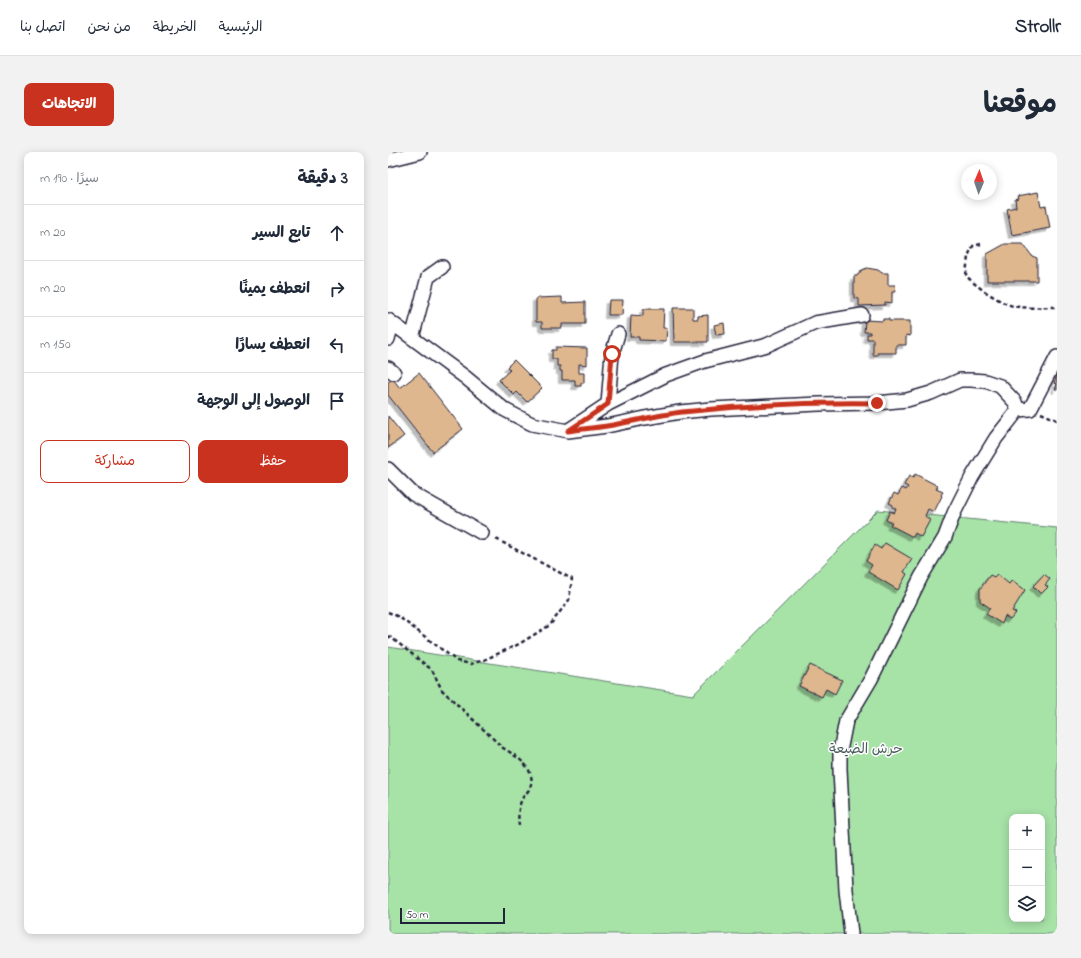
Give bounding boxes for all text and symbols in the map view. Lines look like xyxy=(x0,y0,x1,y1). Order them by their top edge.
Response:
text: Strollr xyxy=(1015,14,1061,41)
text: اتصل بنا xyxy=(20,17,65,38)
text: من نحن xyxy=(87,17,131,38)
text: الخريطة xyxy=(153,17,197,38)
text: الرئيسية xyxy=(219,17,263,38)
button: الاتجاهات xyxy=(24,83,114,126)
text: موقعنا xyxy=(983,85,1057,126)
north arrow xyxy=(961,164,997,200)
text: 3 دقيقة xyxy=(298,166,348,191)
text: سيرًا · 190 m xyxy=(40,169,99,188)
text: تابع السير xyxy=(253,222,310,244)
icon: ahead xyxy=(326,222,348,244)
text: 20 m xyxy=(40,223,65,242)
text: انعطف يمينًا xyxy=(239,278,310,300)
icon: right xyxy=(326,278,348,300)
text: 20 m xyxy=(40,279,65,298)
text: انعطف يسارًا xyxy=(235,334,310,356)
icon: left xyxy=(326,334,348,356)
text: 150 m xyxy=(40,335,71,354)
route start xyxy=(603,345,621,363)
text: الوصول إلى الوجهة xyxy=(197,390,310,412)
icon: arrive xyxy=(326,390,348,412)
route end xyxy=(868,394,886,412)
button: مشاركة xyxy=(40,440,190,483)
button: حفظ xyxy=(198,440,348,483)
park label: حرش الضيعة xyxy=(829,739,903,760)
map controls xyxy=(1009,814,1045,922)
button: + xyxy=(1009,814,1045,850)
button: − xyxy=(1009,850,1045,886)
button: layers xyxy=(1009,886,1045,922)
scale bar xyxy=(400,906,505,925)
text: 50 m xyxy=(406,907,428,923)

